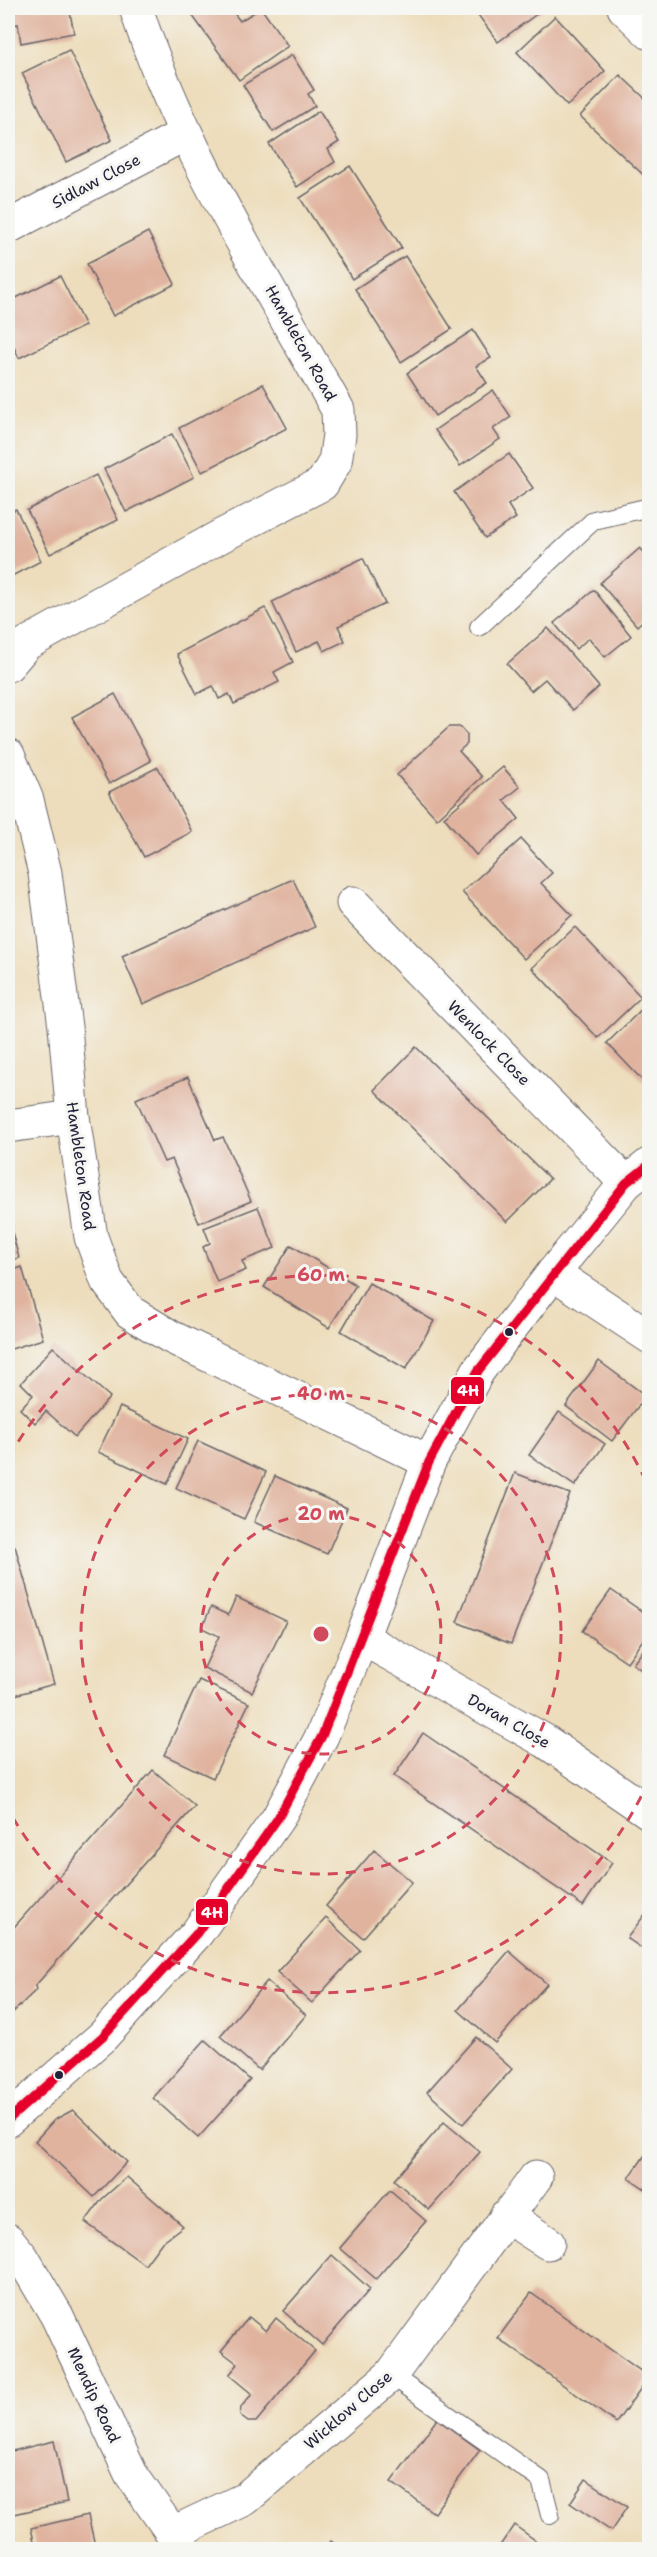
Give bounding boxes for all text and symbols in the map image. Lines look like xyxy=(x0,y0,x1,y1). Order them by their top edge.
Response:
street label: Sidlaw Close xyxy=(48,149,144,213)
street label: Hambleton Road xyxy=(260,281,342,405)
street label: Wenlock Close xyxy=(443,996,535,1090)
street label: Hambleton Road xyxy=(62,1100,100,1232)
text: 60 m xyxy=(297,1263,345,1287)
unlabelled marker xyxy=(503,1326,515,1338)
line badge: 4H xyxy=(450,1376,485,1405)
text: 4H xyxy=(457,1380,479,1401)
text: 40 m xyxy=(297,1382,345,1406)
text: 20 m xyxy=(297,1502,345,1526)
centre of rings xyxy=(311,1624,331,1644)
street label: Doran Close xyxy=(464,1689,554,1753)
line badge: 4H xyxy=(195,1898,229,1926)
text: 4H xyxy=(201,1902,223,1923)
unlabelled marker xyxy=(53,2069,65,2081)
street label: Mendip Road xyxy=(63,2344,125,2446)
street label: Wicklow Close xyxy=(299,2366,397,2454)

